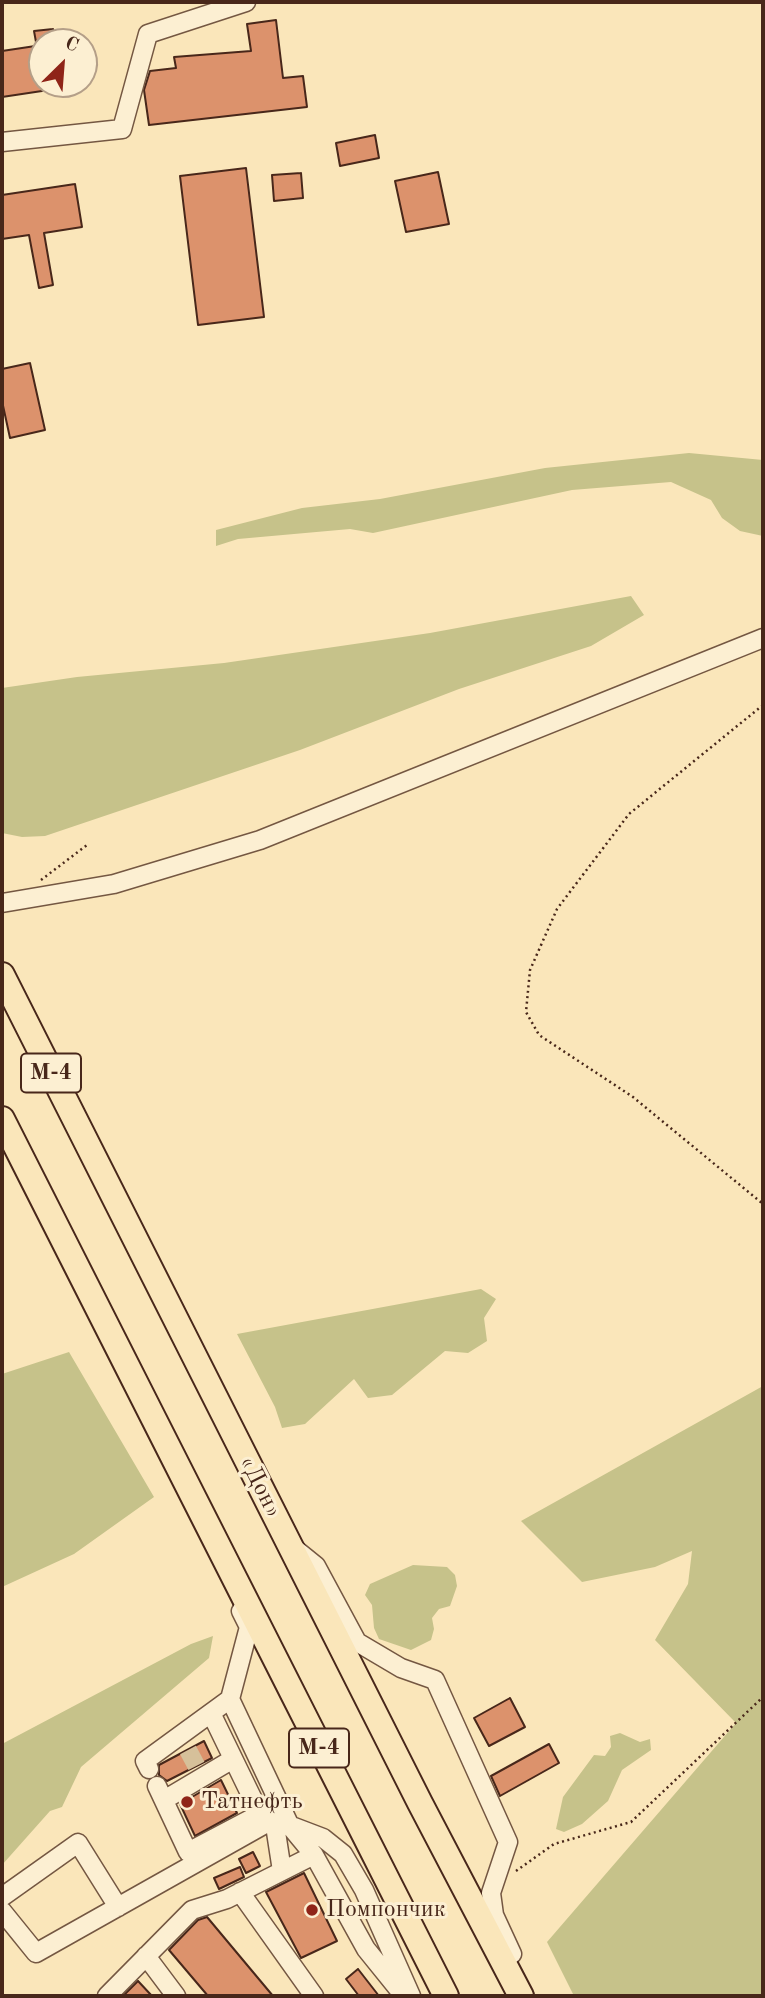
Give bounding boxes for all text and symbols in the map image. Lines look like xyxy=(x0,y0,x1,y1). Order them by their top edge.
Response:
north arrow xyxy=(28,28,98,98)
text: С xyxy=(62,34,81,57)
road number: М-4 xyxy=(21,1054,81,1092)
street label: «Дон» xyxy=(232,1451,288,1523)
road number: М-4 xyxy=(289,1728,349,1768)
place label: Татнефть xyxy=(201,1788,303,1816)
marker: Татнефть xyxy=(179,1794,195,1810)
place label: Помпончик xyxy=(326,1896,446,1924)
marker: Помпончик xyxy=(304,1902,320,1918)

